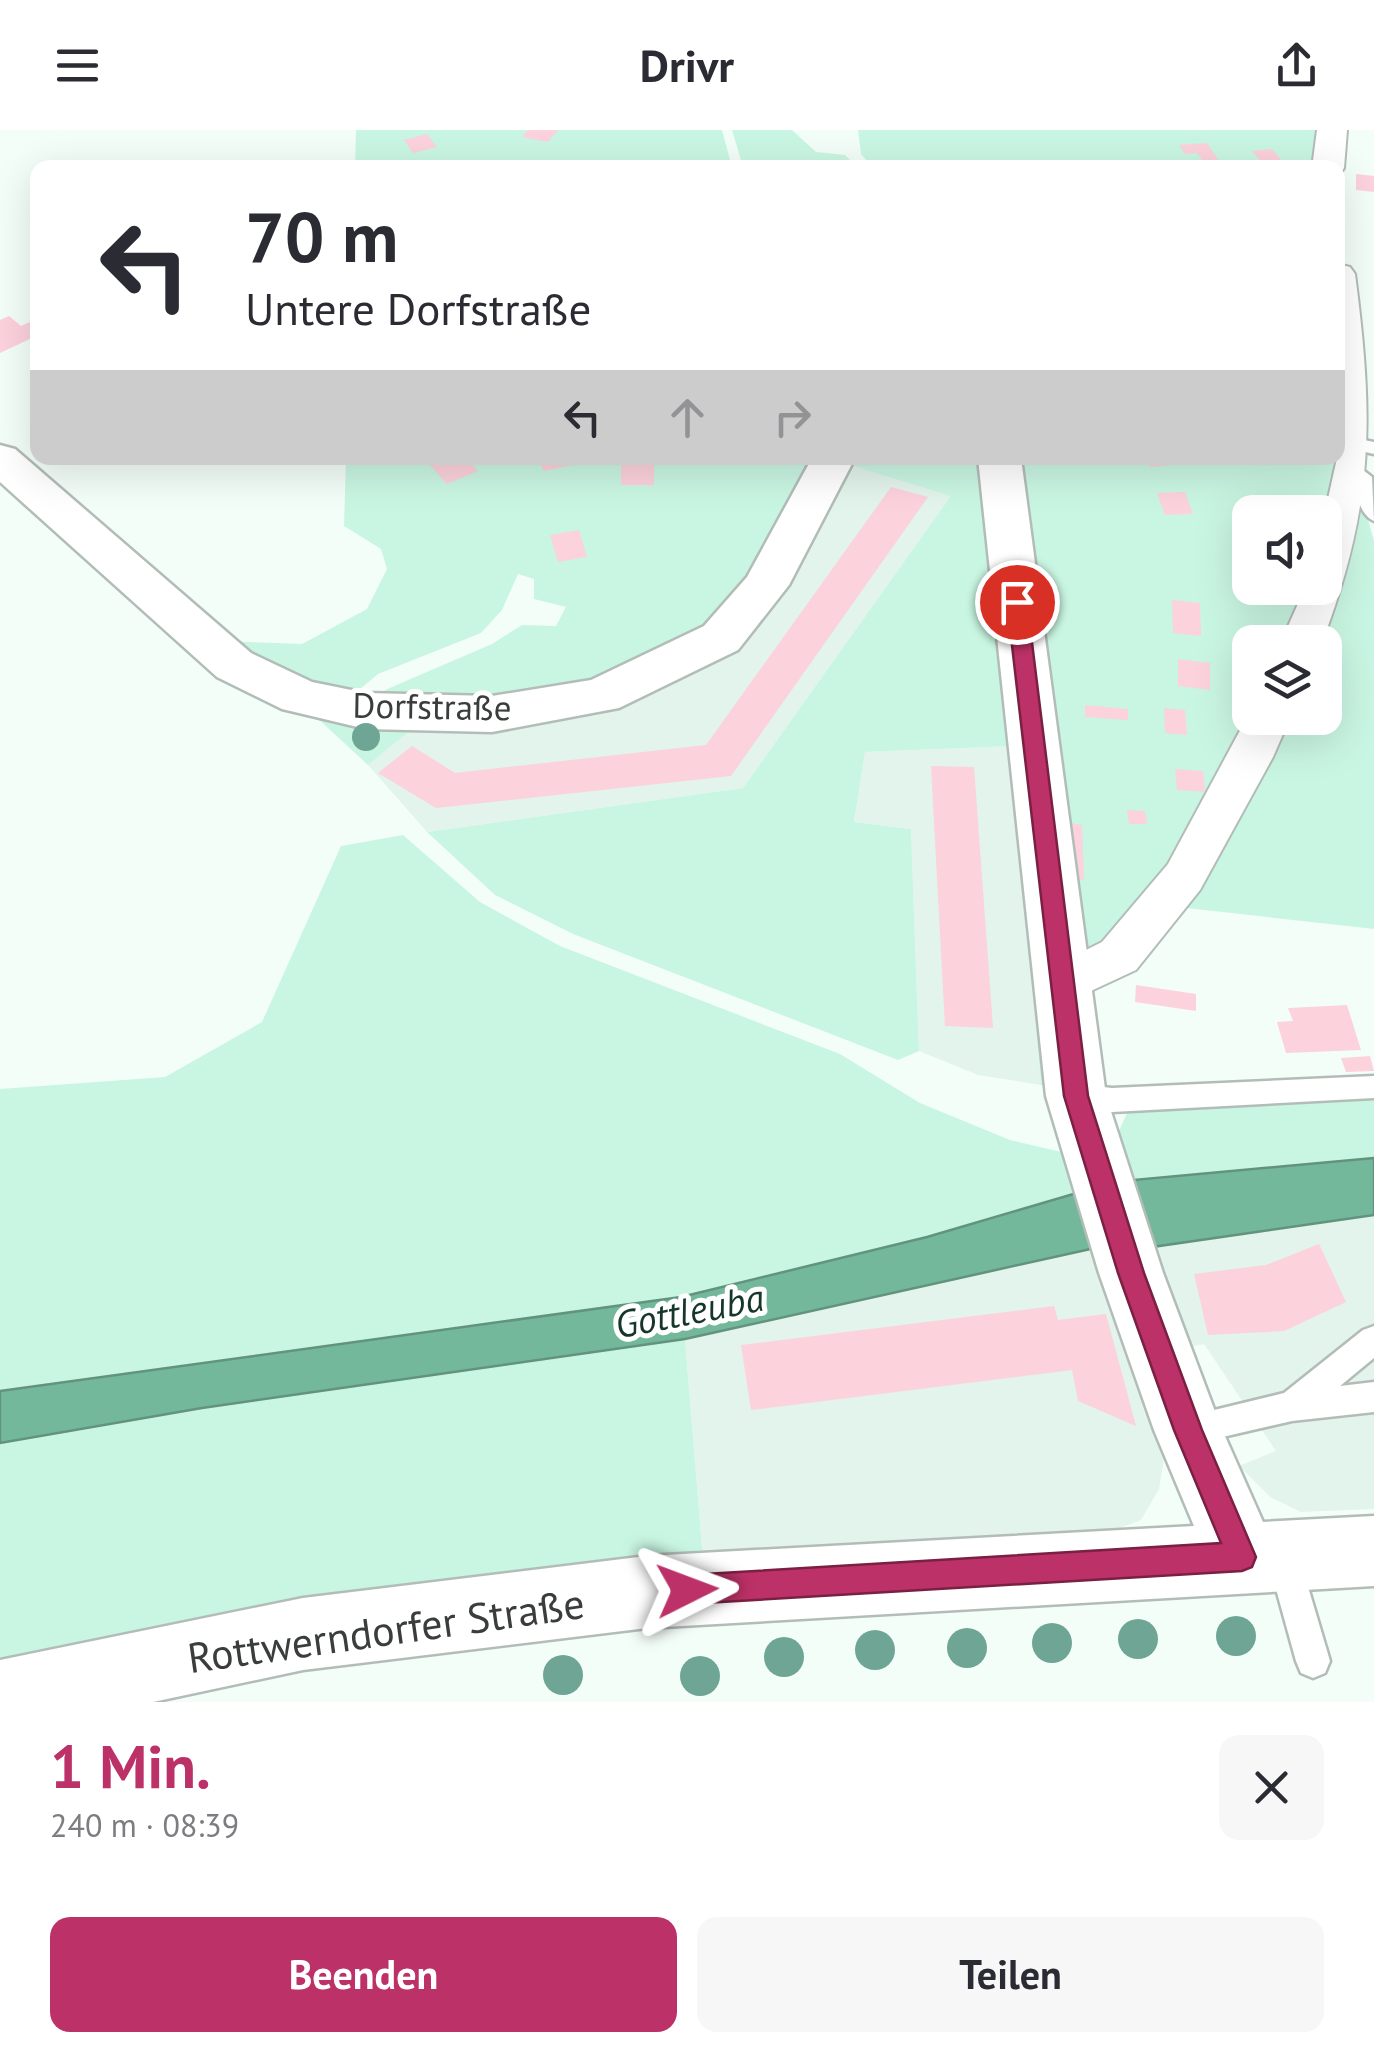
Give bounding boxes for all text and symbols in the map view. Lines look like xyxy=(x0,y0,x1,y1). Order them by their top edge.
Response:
text: Drivr xyxy=(640,36,734,94)
icon: menu xyxy=(50,38,105,93)
icon: share xyxy=(1269,38,1324,93)
text: 70 m xyxy=(245,191,398,281)
icon: left xyxy=(80,200,210,330)
text: Untere Dorfstraße xyxy=(245,279,591,337)
icon: left xyxy=(555,390,610,445)
icon: ahead xyxy=(660,390,715,445)
icon: right xyxy=(765,390,820,445)
map controls xyxy=(1232,495,1342,735)
button: sound xyxy=(1232,495,1342,605)
pin xyxy=(975,560,1060,645)
icon: arrive xyxy=(990,575,1045,630)
button: layers xyxy=(1232,625,1342,735)
street label: Dorfstraße xyxy=(352,682,512,730)
water label: Gottleuba xyxy=(610,1272,768,1348)
position arrow xyxy=(635,1538,739,1642)
street label: Rottwerndorfer Straße xyxy=(184,1575,588,1685)
text: 1 Min. xyxy=(50,1727,211,1805)
button: close xyxy=(1219,1735,1324,1840)
text: 240 m · 08:39 xyxy=(50,1804,239,1846)
button: Beenden xyxy=(50,1917,677,2032)
button: Teilen xyxy=(697,1917,1324,2032)

